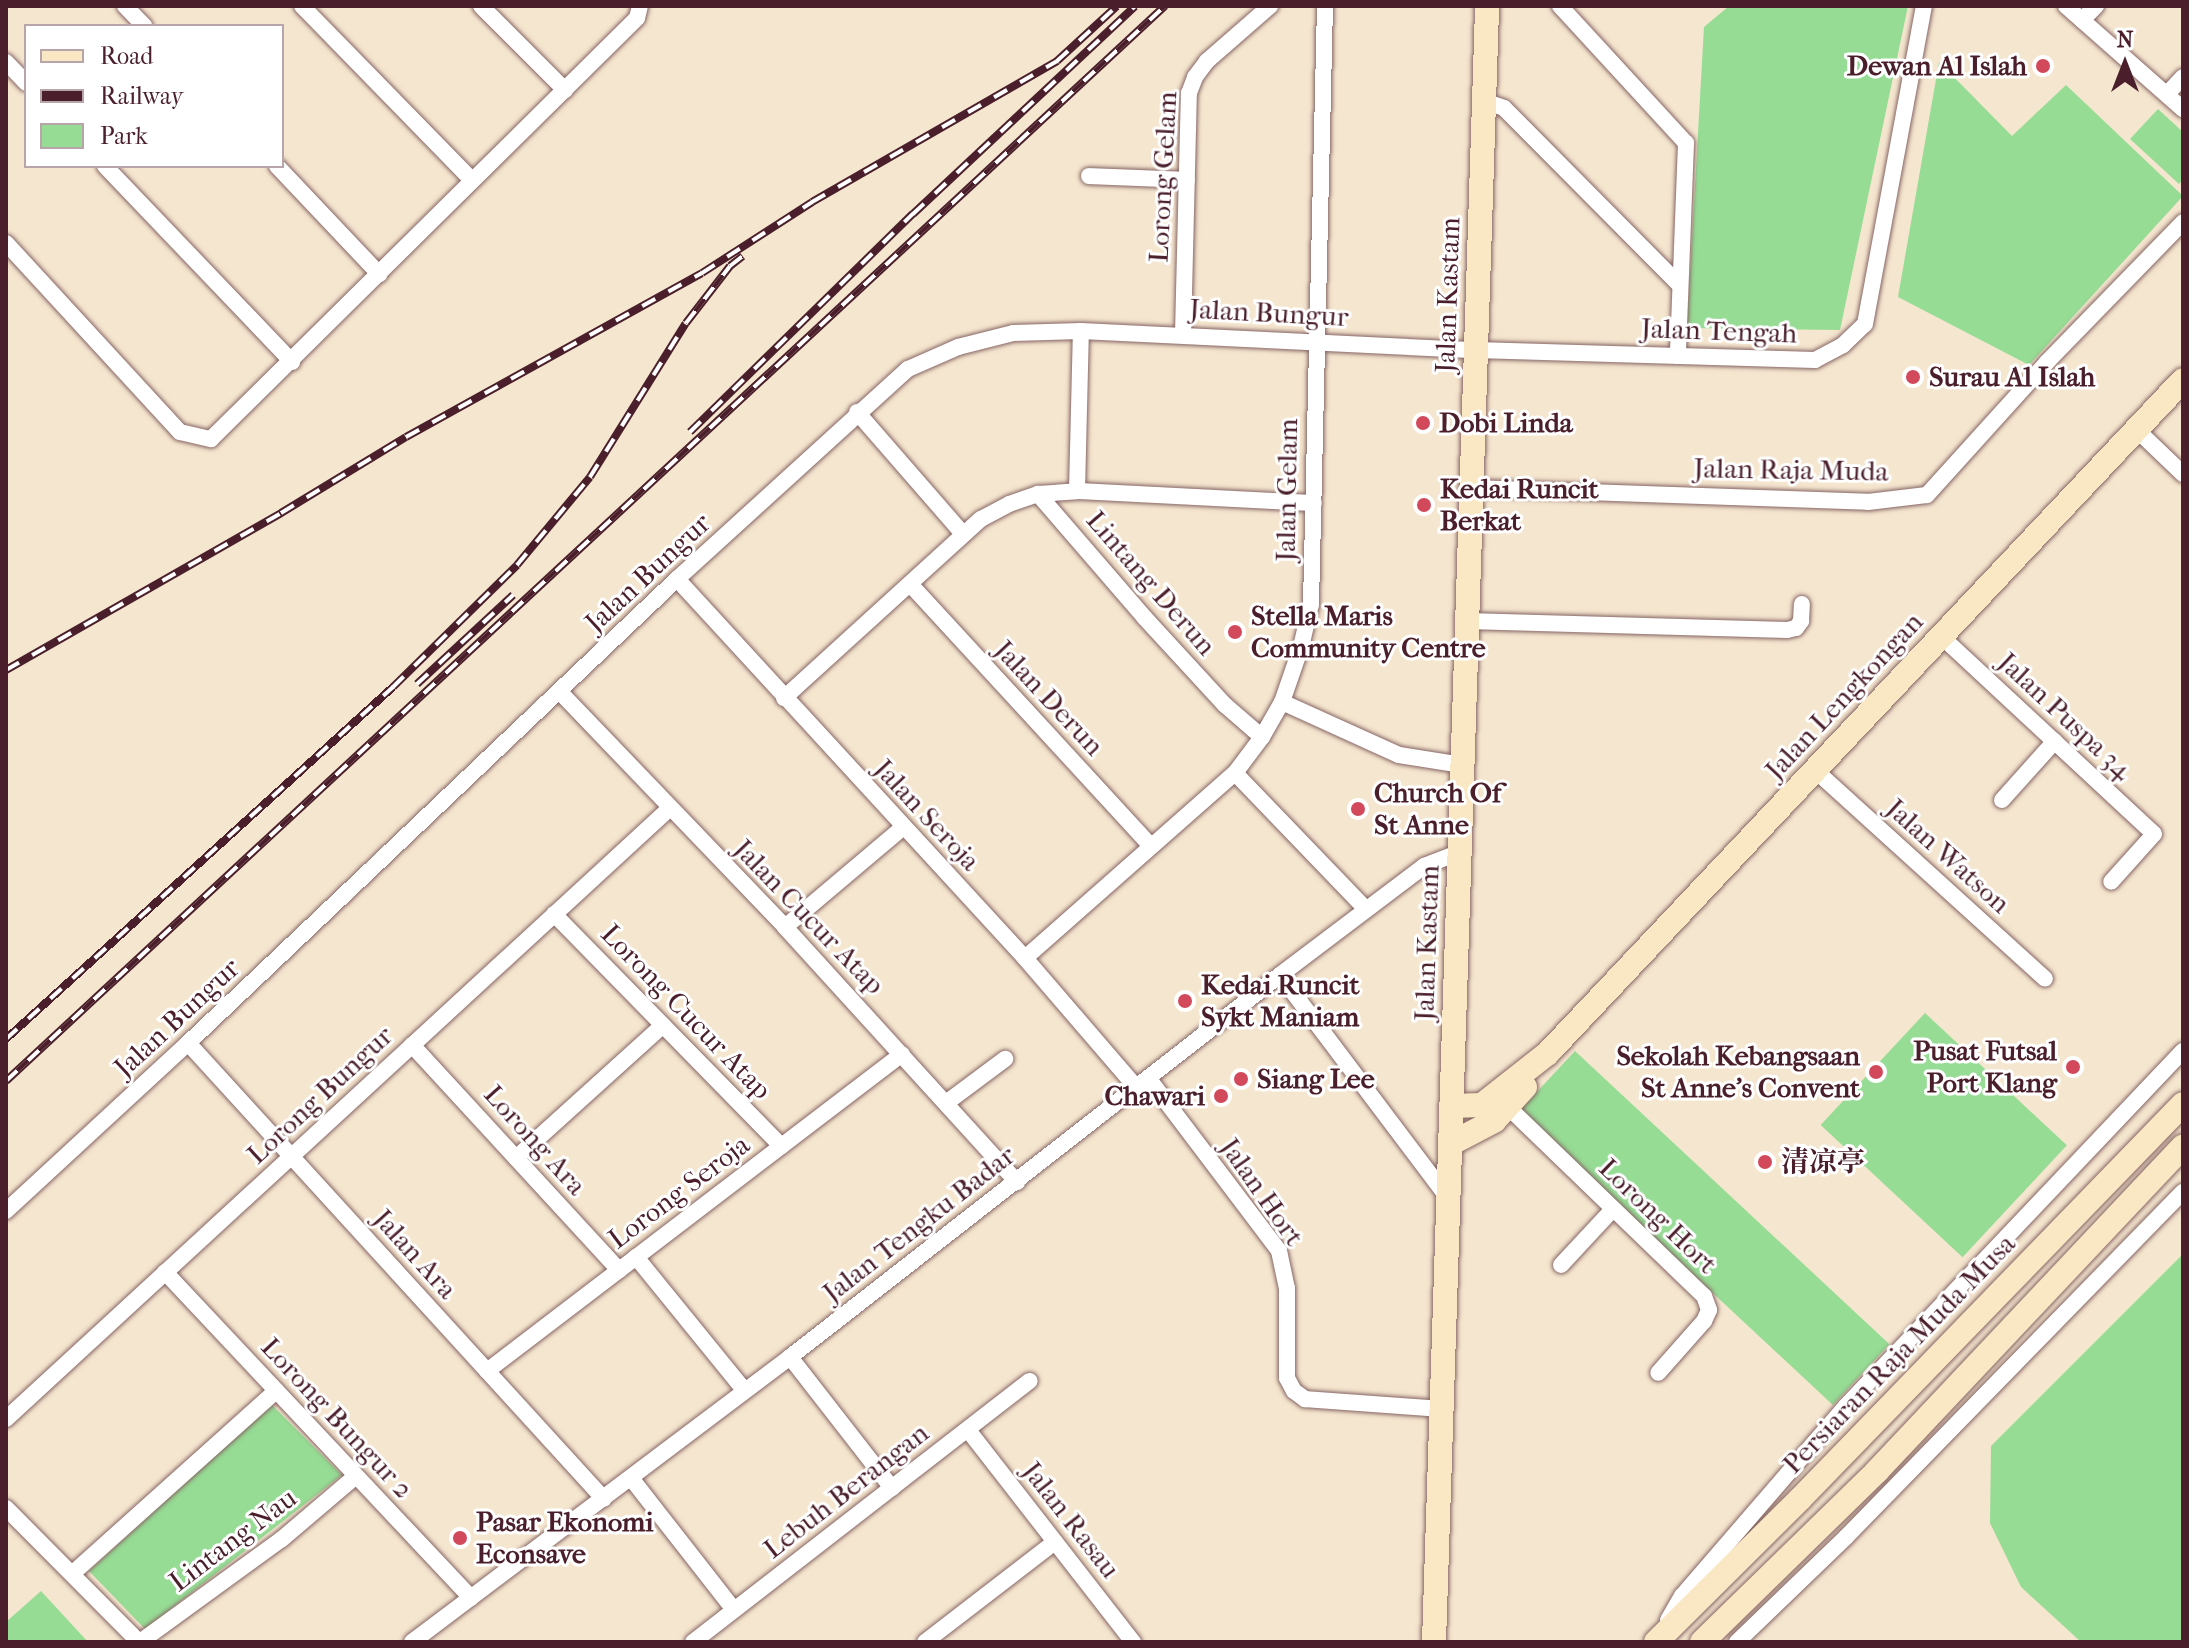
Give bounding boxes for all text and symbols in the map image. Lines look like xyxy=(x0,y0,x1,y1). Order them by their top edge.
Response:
legend xyxy=(24,24,284,168)
north arrow xyxy=(2085,24,2165,104)
text: N xyxy=(2117,27,2133,53)
text: Road xyxy=(100,42,153,70)
place label: Dewan Al Islah xyxy=(1847,49,2027,83)
marker: Dewan Al Islah xyxy=(2034,57,2052,75)
text: Railway xyxy=(100,82,183,110)
street label: Lorong Gelam xyxy=(1142,90,1184,264)
text: Park xyxy=(100,122,148,150)
street label: Jalan Kastam xyxy=(1428,216,1468,374)
street label: Jalan Bungur xyxy=(1189,292,1349,334)
street label: Jalan Tengah xyxy=(1640,311,1798,351)
place label: Surau Al Islah xyxy=(1929,360,2095,394)
marker: Surau Al Islah xyxy=(1904,368,1922,386)
place label: Dobi Linda xyxy=(1439,406,1573,440)
marker: Dobi Linda xyxy=(1414,414,1432,432)
street label: Jalan Gelam xyxy=(1269,418,1305,562)
street label: Jalan Raja Muda xyxy=(1693,452,1889,488)
place label: Kedai Runcit Berkat xyxy=(1440,472,1598,538)
marker: Kedai Runcit Berkat xyxy=(1415,496,1433,514)
street label: Lintang Derun xyxy=(1079,504,1223,662)
street label: Jalan Bungur xyxy=(578,506,718,640)
place label: Stella Maris Community Centre xyxy=(1251,599,1486,665)
street label: Jalan Lengkongan xyxy=(1758,605,1930,787)
marker: Stella Maris Community Centre xyxy=(1226,623,1244,641)
street label: Jalan Derun xyxy=(987,633,1111,763)
street label: Jalan Puspa 34 xyxy=(1991,645,2139,787)
street label: Jalan Seroja xyxy=(867,752,987,878)
place label: Church Of St Anne xyxy=(1374,776,1501,842)
street label: Jalan Watson xyxy=(1879,792,2017,920)
marker: Church Of St Anne xyxy=(1349,800,1367,818)
street label: Jalan Cucur Atap xyxy=(727,832,891,1002)
street label: Jalan Kastam xyxy=(1407,864,1447,1022)
street label: Lorong Cucur Atap xyxy=(594,917,778,1107)
street label: Jalan Bungur xyxy=(107,951,247,1085)
place label: Kedai Runcit Sykt Maniam xyxy=(1201,968,1359,1034)
marker: Kedai Runcit Sykt Maniam xyxy=(1176,992,1194,1010)
street label: Lorong Bungur xyxy=(240,1019,400,1171)
place label: Pusat Futsal Port Klang xyxy=(1913,1034,2057,1100)
place label: Sekolah Kebangsaan St Anne's Convent xyxy=(1616,1039,1860,1105)
marker: Pusat Futsal Port Klang xyxy=(2064,1058,2082,1076)
place label: Siang Lee xyxy=(1257,1062,1375,1096)
marker: Sekolah Kebangsaan St Anne's Convent xyxy=(1867,1063,1885,1081)
marker: Siang Lee xyxy=(1232,1070,1250,1088)
street label: Lorong Ara xyxy=(477,1078,593,1202)
place label: Chawari xyxy=(1104,1079,1205,1113)
marker: Chawari xyxy=(1212,1087,1230,1105)
street label: Lorong Seroja xyxy=(602,1128,756,1256)
street label: Jalan Hort xyxy=(1213,1132,1311,1252)
street label: Jalan Tengku Badar xyxy=(816,1138,1022,1310)
place label: 清凉亭 xyxy=(1781,1145,1865,1179)
street label: Lorong Hort xyxy=(1592,1151,1724,1281)
marker: 清凉亭 xyxy=(1756,1153,1774,1171)
street label: Jalan Ara xyxy=(366,1202,464,1306)
street label: Persiaran Raja Muda Musa xyxy=(1776,1227,2022,1481)
street label: Lorong Bungur 2 xyxy=(254,1331,420,1505)
street label: Lebuh Berangan xyxy=(757,1416,935,1566)
street label: Jalan Rasau xyxy=(1015,1455,1127,1585)
street label: Lintang Nau xyxy=(163,1481,303,1599)
place label: Pasar Ekonomi Econsave xyxy=(476,1505,654,1571)
marker: Pasar Ekonomi Econsave xyxy=(451,1529,469,1547)

